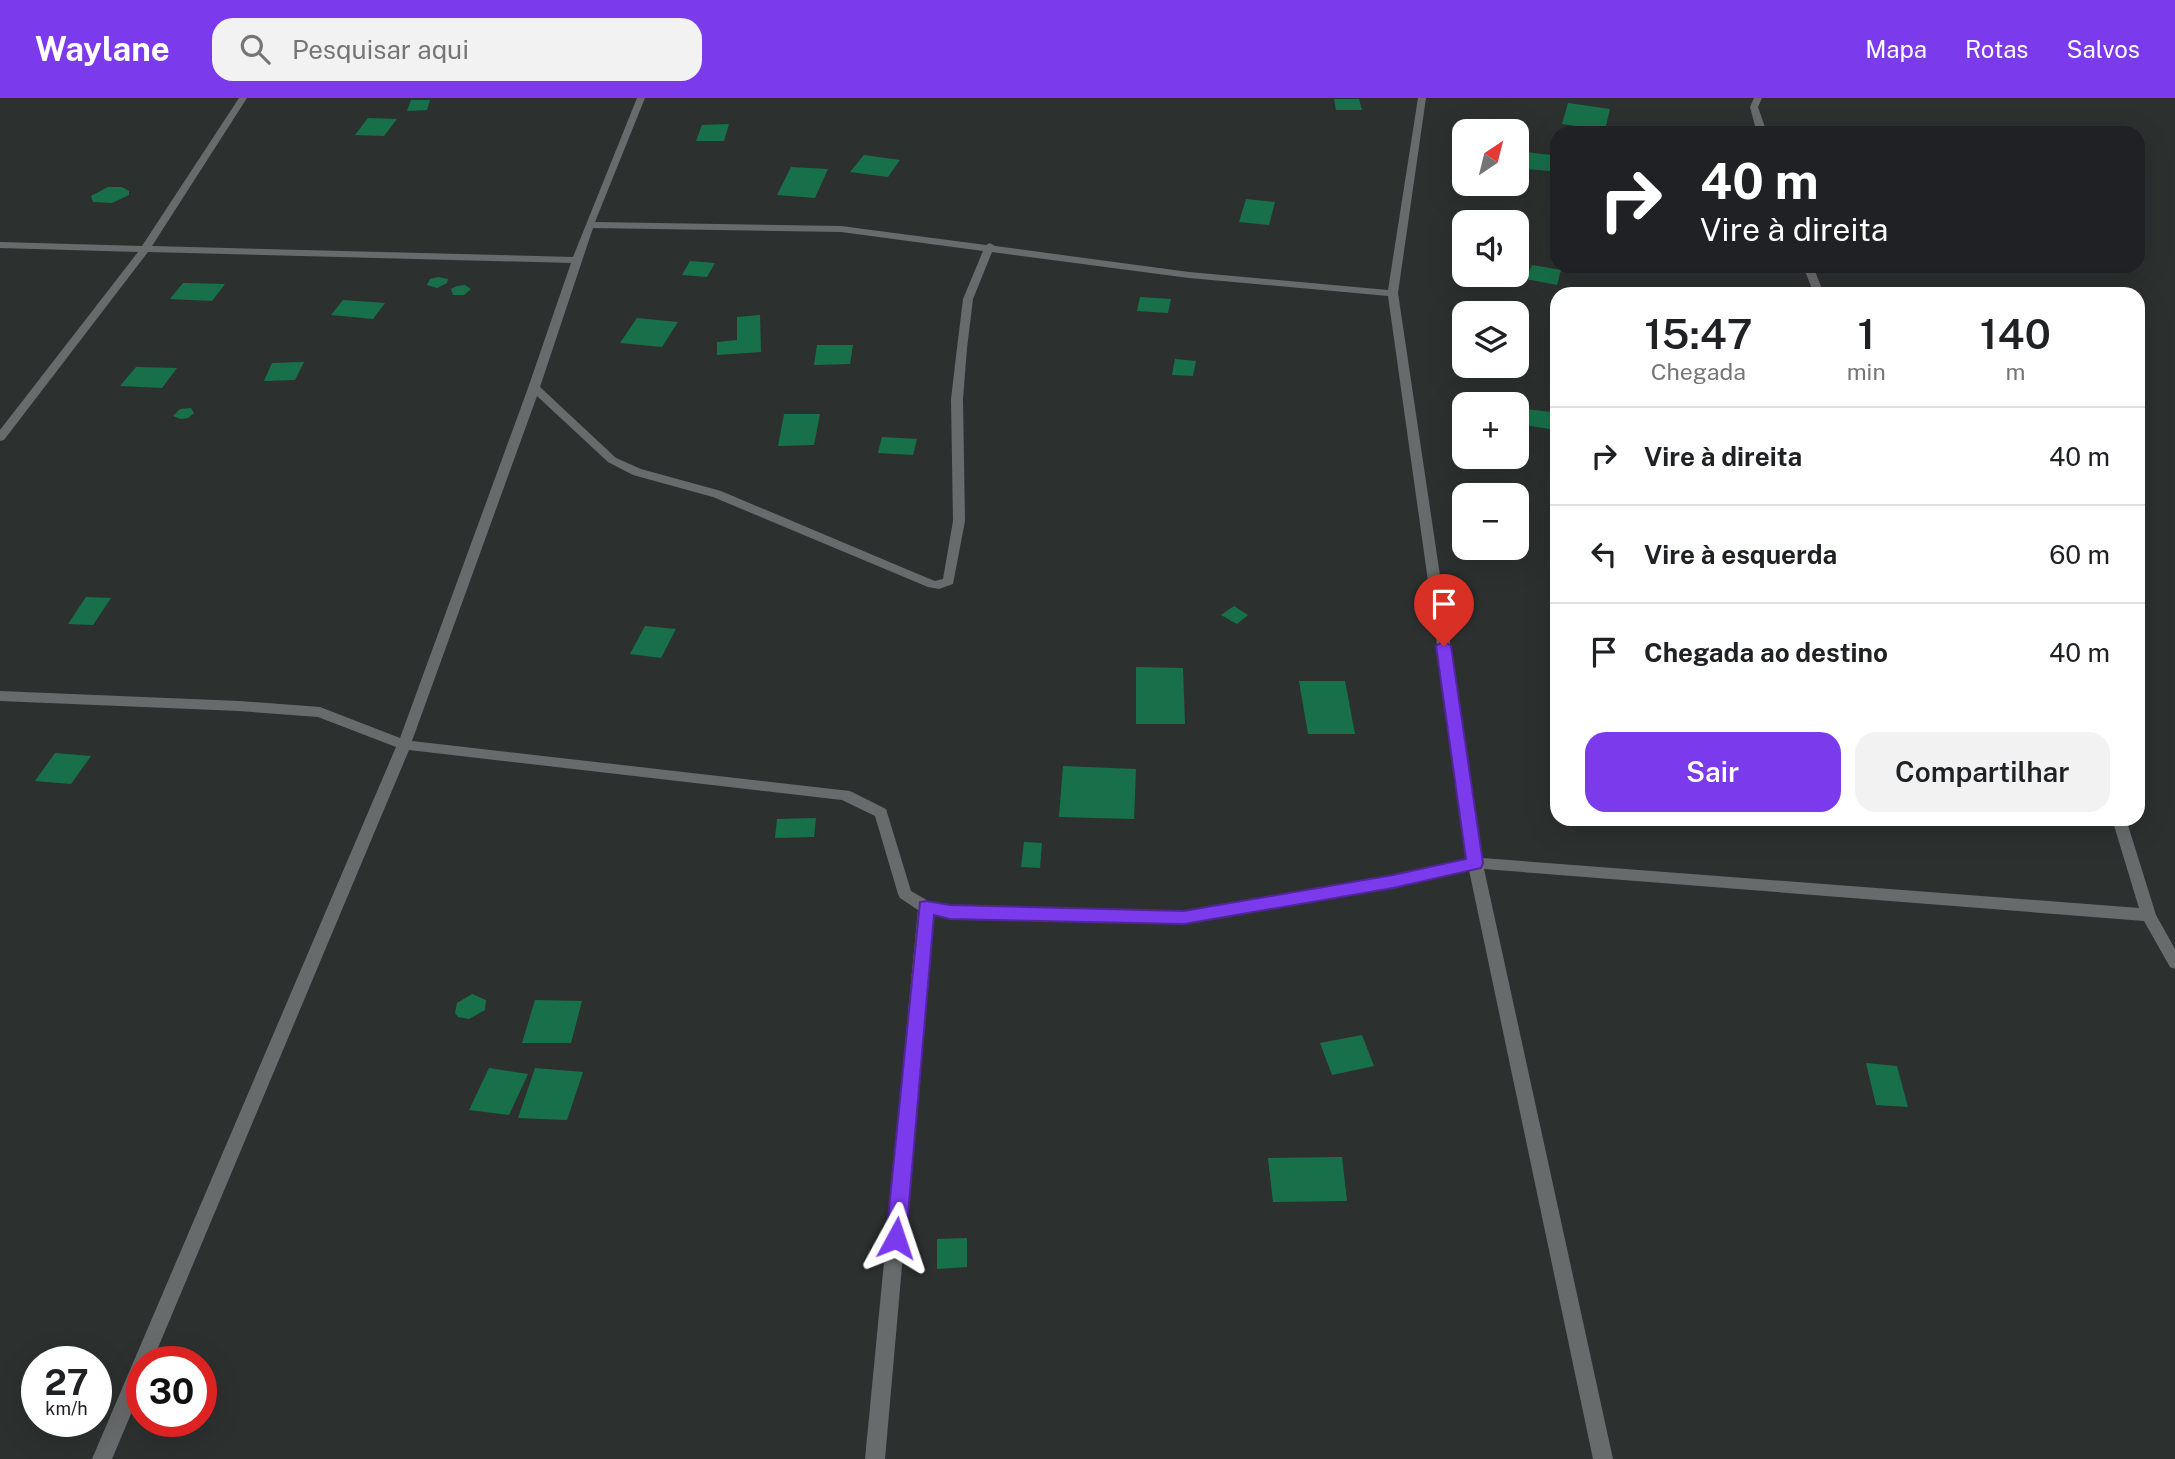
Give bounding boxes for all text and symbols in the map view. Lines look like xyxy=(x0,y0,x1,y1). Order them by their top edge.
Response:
search box xyxy=(212,18,702,81)
text: Waylane xyxy=(35,30,170,68)
icon: search xyxy=(236,30,274,68)
text: Pesquisar aqui xyxy=(292,34,469,65)
text: Mapa xyxy=(1865,35,1927,63)
text: Rotas xyxy=(1965,35,2028,63)
text: Salvos xyxy=(2066,35,2140,63)
north arrow xyxy=(1452,119,1530,196)
map controls xyxy=(1452,119,1529,560)
text: 40 m xyxy=(1700,152,1819,210)
icon: right xyxy=(1585,154,1676,245)
button: sound xyxy=(1452,210,1529,287)
text: Vire à direita xyxy=(1700,211,1888,248)
button: layers xyxy=(1452,301,1529,378)
text: 15:47 xyxy=(1644,309,1753,358)
text: 1 xyxy=(1857,309,1875,358)
text: 140 xyxy=(1980,309,2051,358)
text: Chegada xyxy=(1651,358,1746,385)
text: min xyxy=(1847,358,1886,385)
text: m xyxy=(2005,358,2025,385)
button: + xyxy=(1452,392,1529,469)
icon: right xyxy=(1585,437,1623,475)
text: Vire à direita xyxy=(1644,441,1802,472)
text: 40 m xyxy=(2049,441,2110,472)
button: − xyxy=(1452,483,1529,560)
icon: left xyxy=(1585,535,1623,573)
text: Vire à esquerda xyxy=(1644,539,1837,570)
text: 60 m xyxy=(2049,539,2110,570)
pin xyxy=(1414,574,1474,646)
icon: arrive xyxy=(1425,585,1463,623)
icon: arrive xyxy=(1585,633,1623,671)
text: Chegada ao destino xyxy=(1644,637,1888,668)
text: 40 m xyxy=(2049,637,2110,668)
button: Sair xyxy=(1585,732,1841,812)
button: Compartilhar xyxy=(1855,732,2110,812)
position arrow xyxy=(859,1201,933,1275)
speed limit sign: 30 xyxy=(126,1346,217,1437)
text: 27 xyxy=(44,1362,89,1403)
text: km/h xyxy=(45,1398,88,1419)

